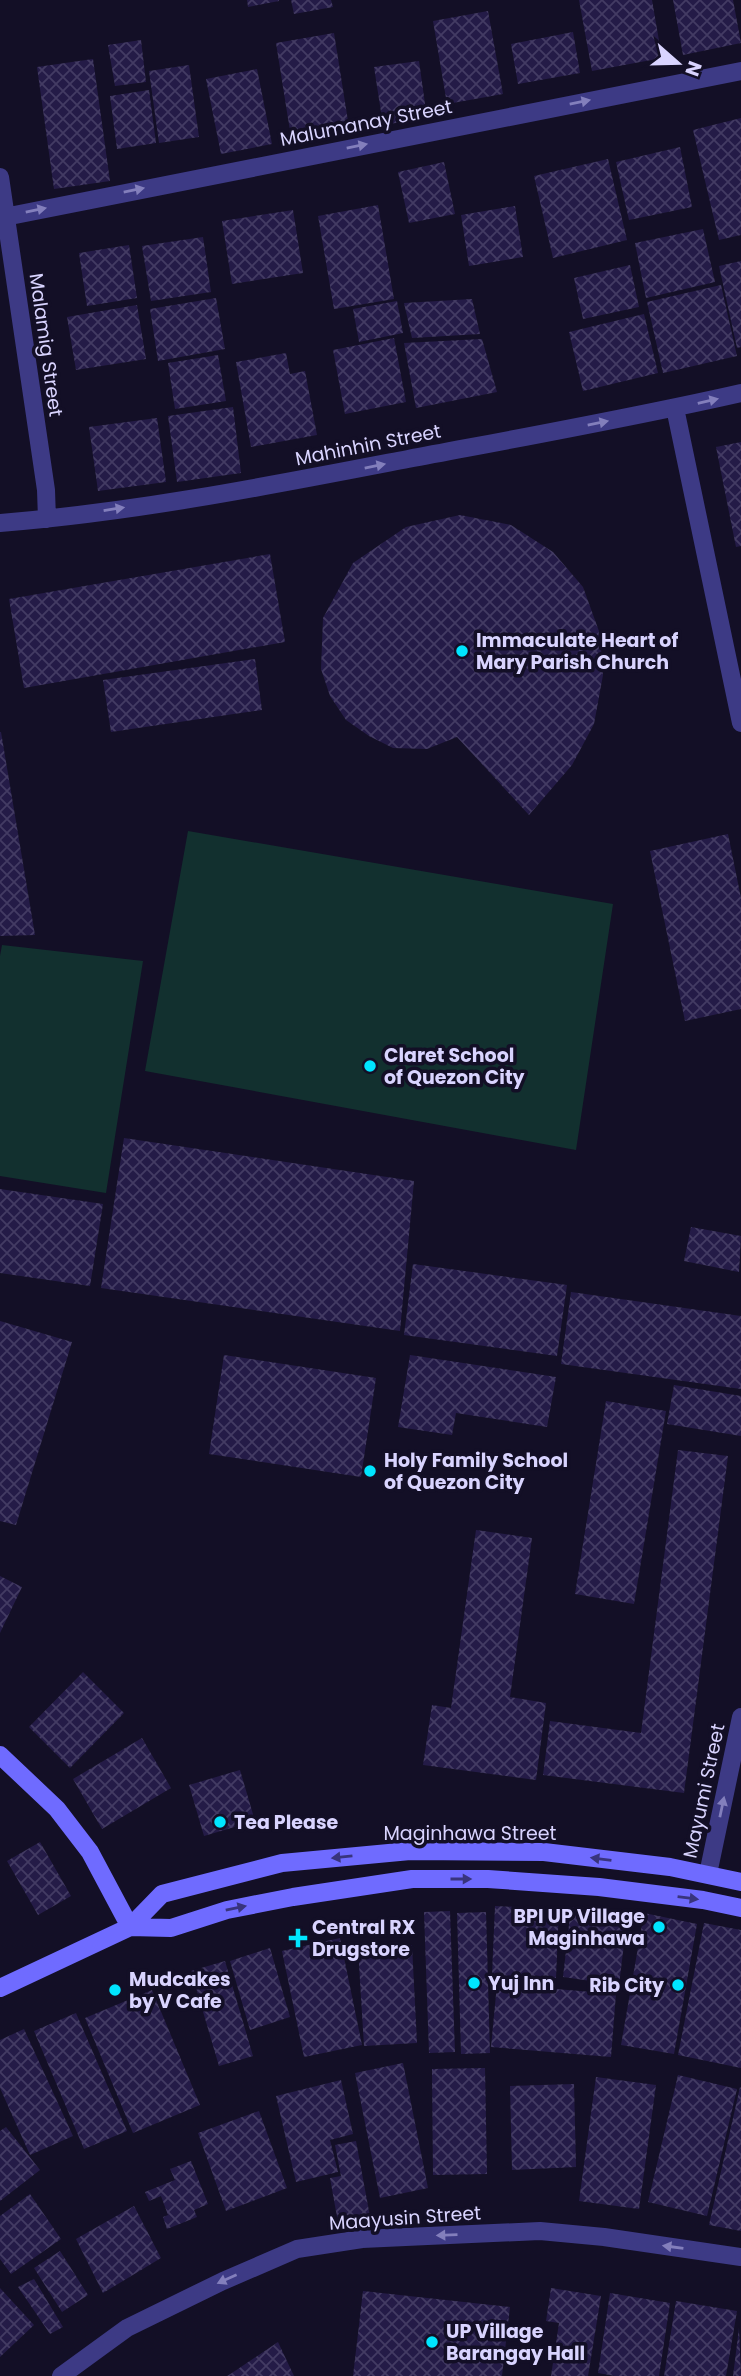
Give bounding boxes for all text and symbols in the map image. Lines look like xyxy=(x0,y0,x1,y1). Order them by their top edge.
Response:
north arrow xyxy=(643,28,713,98)
text: N xyxy=(678,57,709,80)
street label: Malumanay Street xyxy=(278,93,454,153)
one-way arrow xyxy=(569,97,591,108)
one-way arrow xyxy=(346,141,368,152)
one-way arrow xyxy=(123,185,145,196)
one-way arrow xyxy=(25,205,47,216)
street label: Malamig Street xyxy=(23,272,69,419)
one-way arrow xyxy=(697,395,719,406)
one-way arrow xyxy=(587,417,609,428)
street label: Mahinhin Street xyxy=(293,418,443,472)
one-way arrow xyxy=(364,460,386,471)
one-way arrow xyxy=(104,503,126,514)
place label: Immaculate Heart of Mary Parish Church xyxy=(476,627,678,676)
marker: Immaculate Heart of Mary Parish Church xyxy=(454,643,470,659)
place label: Claret School of Quezon City xyxy=(384,1042,526,1091)
marker: Claret School of Quezon City xyxy=(362,1058,378,1074)
place label: Holy Family School of Quezon City xyxy=(384,1447,568,1496)
marker: Holy Family School of Quezon City xyxy=(362,1463,378,1479)
street label: Mayumi Street xyxy=(677,1721,731,1861)
one-way arrow xyxy=(717,1796,728,1818)
place label: Tea Please xyxy=(234,1809,339,1836)
marker: Tea Please xyxy=(212,1814,228,1830)
street label: Maginhawa Street xyxy=(383,1820,557,1847)
one-way arrow xyxy=(330,1852,352,1863)
one-way arrow xyxy=(590,1853,612,1864)
one-way arrow xyxy=(450,1873,472,1885)
one-way arrow xyxy=(677,1892,699,1903)
one-way arrow xyxy=(225,1903,247,1914)
place label: BPI UP Village Maginhawa xyxy=(514,1903,645,1952)
place label: Central RX Drugstore xyxy=(312,1914,416,1963)
marker: BPI UP Village Maginhawa xyxy=(651,1919,667,1935)
marker: Central RX Drugstore xyxy=(290,1930,306,1946)
place label: Mudcakes by V Cafe xyxy=(129,1966,231,2015)
place label: Yuj Inn xyxy=(488,1970,554,1997)
place label: Rib City xyxy=(589,1972,665,1999)
marker: Yuj Inn xyxy=(466,1975,482,1991)
marker: Rib City xyxy=(670,1977,686,1993)
marker: Mudcakes by V Cafe xyxy=(107,1982,123,1998)
street label: Maayusin Street xyxy=(328,2199,482,2237)
one-way arrow xyxy=(436,2230,458,2241)
one-way arrow xyxy=(662,2241,684,2252)
one-way arrow xyxy=(217,2273,237,2285)
place label: UP Village Barangay Hall xyxy=(446,2318,585,2367)
marker: UP Village Barangay Hall xyxy=(424,2334,440,2350)

